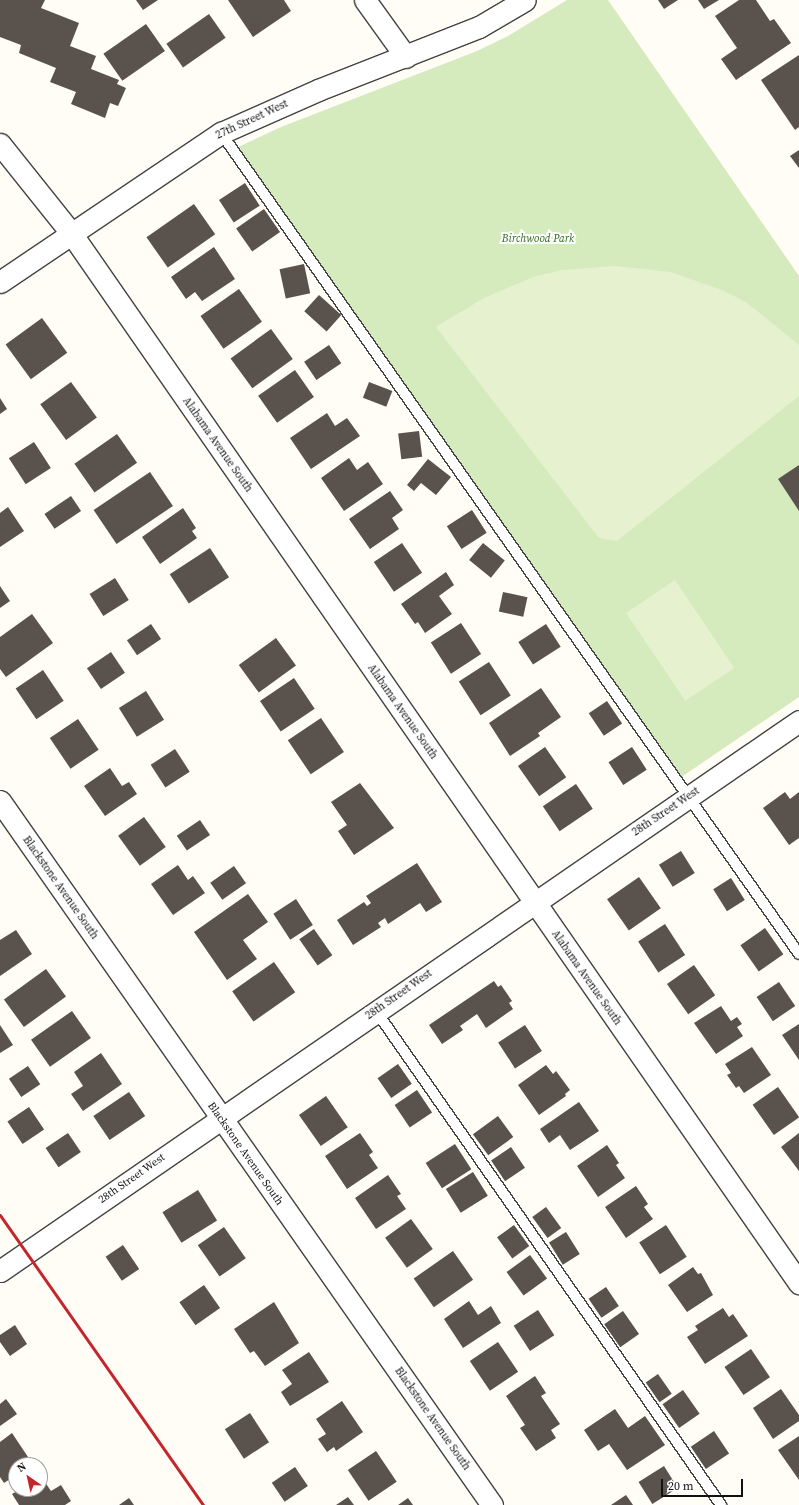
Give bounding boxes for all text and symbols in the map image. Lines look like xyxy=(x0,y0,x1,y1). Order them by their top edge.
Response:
street label: 27th Street West xyxy=(214,97,290,143)
park label: Birchwood Park xyxy=(502,232,574,246)
street label: Alabama Avenue South xyxy=(179,395,255,495)
street label: Alabama Avenue South xyxy=(364,662,440,762)
street label: 28th Street West xyxy=(630,785,702,839)
street label: Blackstone Avenue South xyxy=(19,834,101,942)
street label: Alabama Avenue South xyxy=(548,928,624,1028)
street label: 28th Street West xyxy=(363,967,435,1023)
street label: Blackstone Avenue South xyxy=(204,1100,286,1208)
street label: 28th Street West xyxy=(96,1151,168,1207)
street label: Blackstone Avenue South xyxy=(391,1365,473,1473)
north arrow xyxy=(8,1457,48,1497)
text: N xyxy=(14,1459,29,1476)
scale bar xyxy=(663,1471,745,1497)
text: 20 m xyxy=(668,1478,694,1494)

